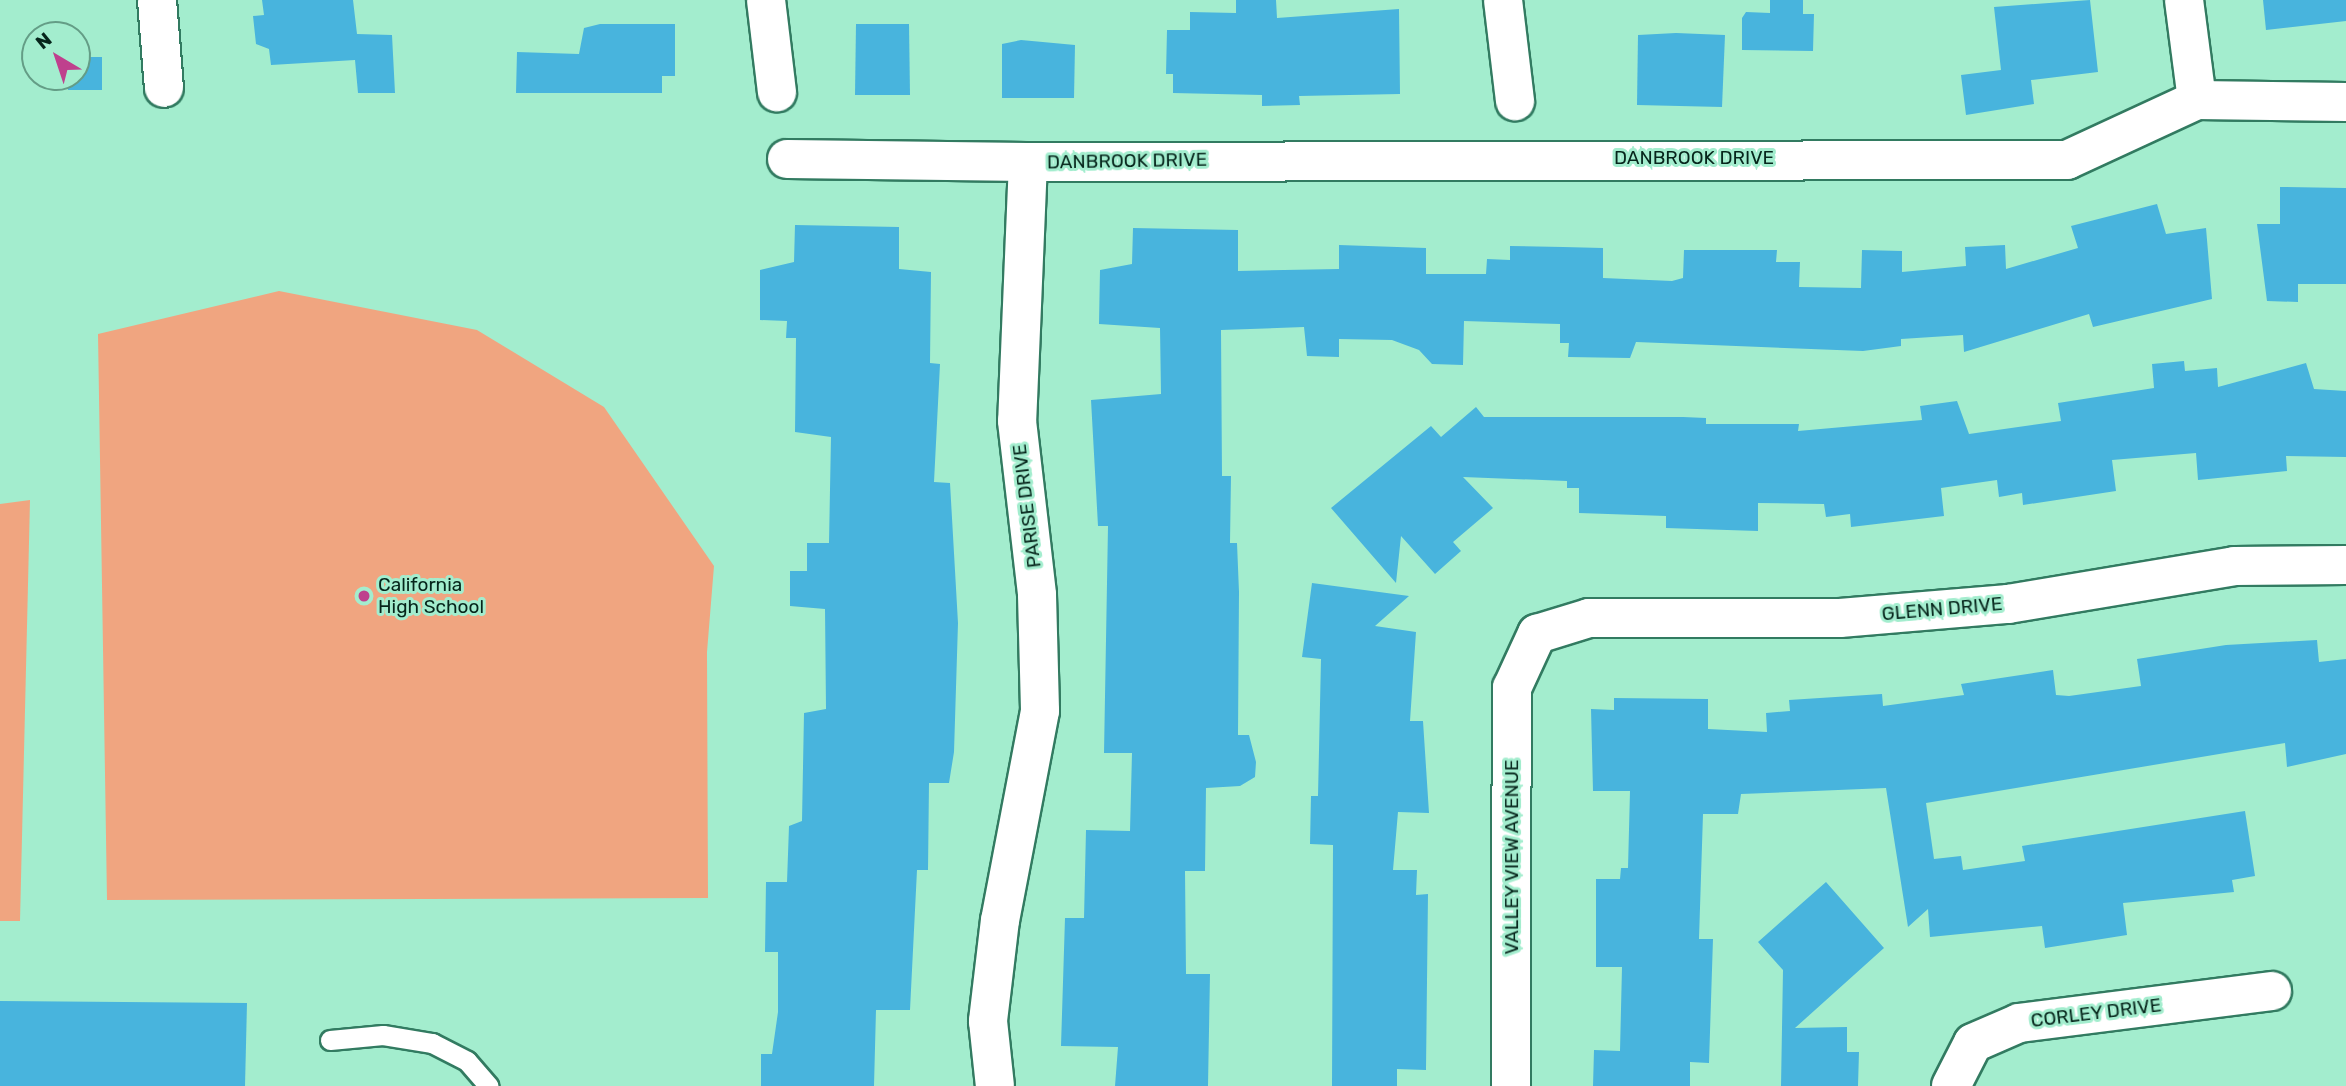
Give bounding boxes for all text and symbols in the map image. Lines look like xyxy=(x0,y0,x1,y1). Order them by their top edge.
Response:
north arrow xyxy=(21,21,91,91)
text: N xyxy=(31,28,56,54)
street label: DANBROOK DRIVE xyxy=(1614,147,1774,169)
street label: DANBROOK DRIVE xyxy=(1047,148,1207,174)
street label: PARISE DRIVE xyxy=(1008,443,1046,569)
place label: California High School xyxy=(378,574,484,618)
marker: California High School xyxy=(356,588,372,604)
street label: GLENN DRIVE xyxy=(1881,592,2003,626)
street label: VALLEY VIEW AVENUE xyxy=(1501,759,1523,955)
street label: CORLEY DRIVE xyxy=(2029,994,2163,1032)

